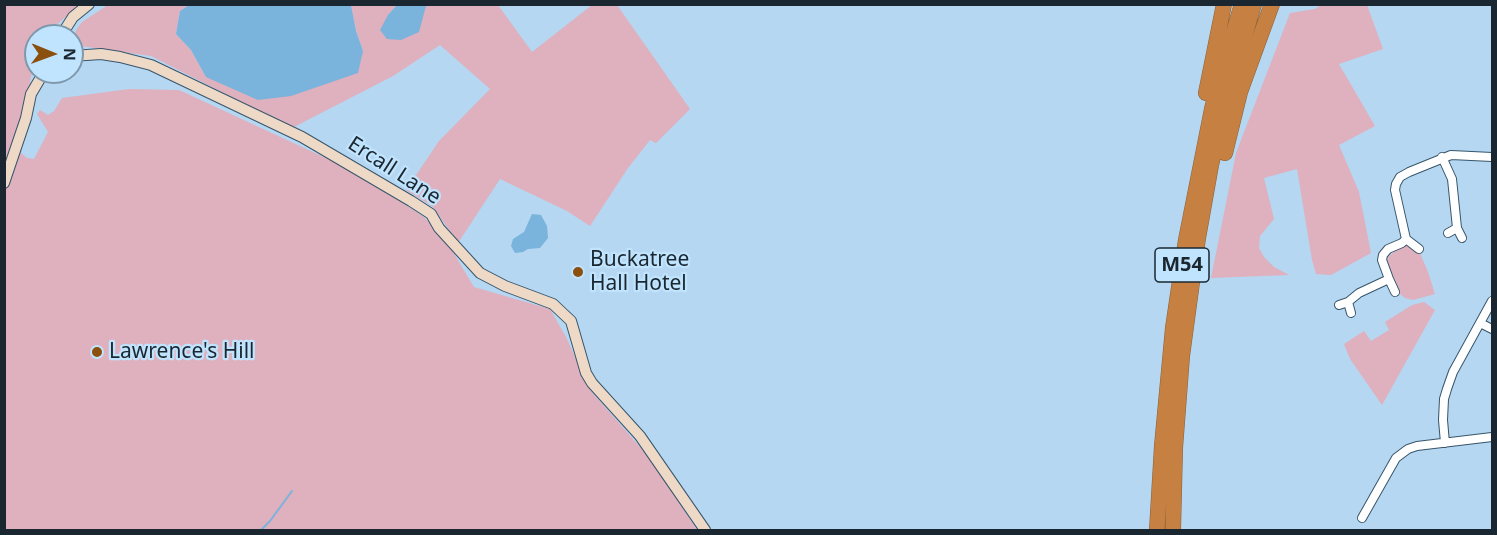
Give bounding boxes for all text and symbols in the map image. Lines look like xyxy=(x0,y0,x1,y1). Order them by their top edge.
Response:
north arrow xyxy=(24,24,84,84)
text: N xyxy=(59,48,81,61)
street label: Ercall Lane xyxy=(343,132,445,210)
place label: Buckatree Hall Hotel xyxy=(590,247,689,297)
road number: M54 xyxy=(1155,248,1209,282)
marker: Buckatree Hall Hotel xyxy=(571,265,585,279)
place label: Lawrence's Hill xyxy=(109,339,255,365)
marker: Lawrence's Hill xyxy=(90,345,104,359)

